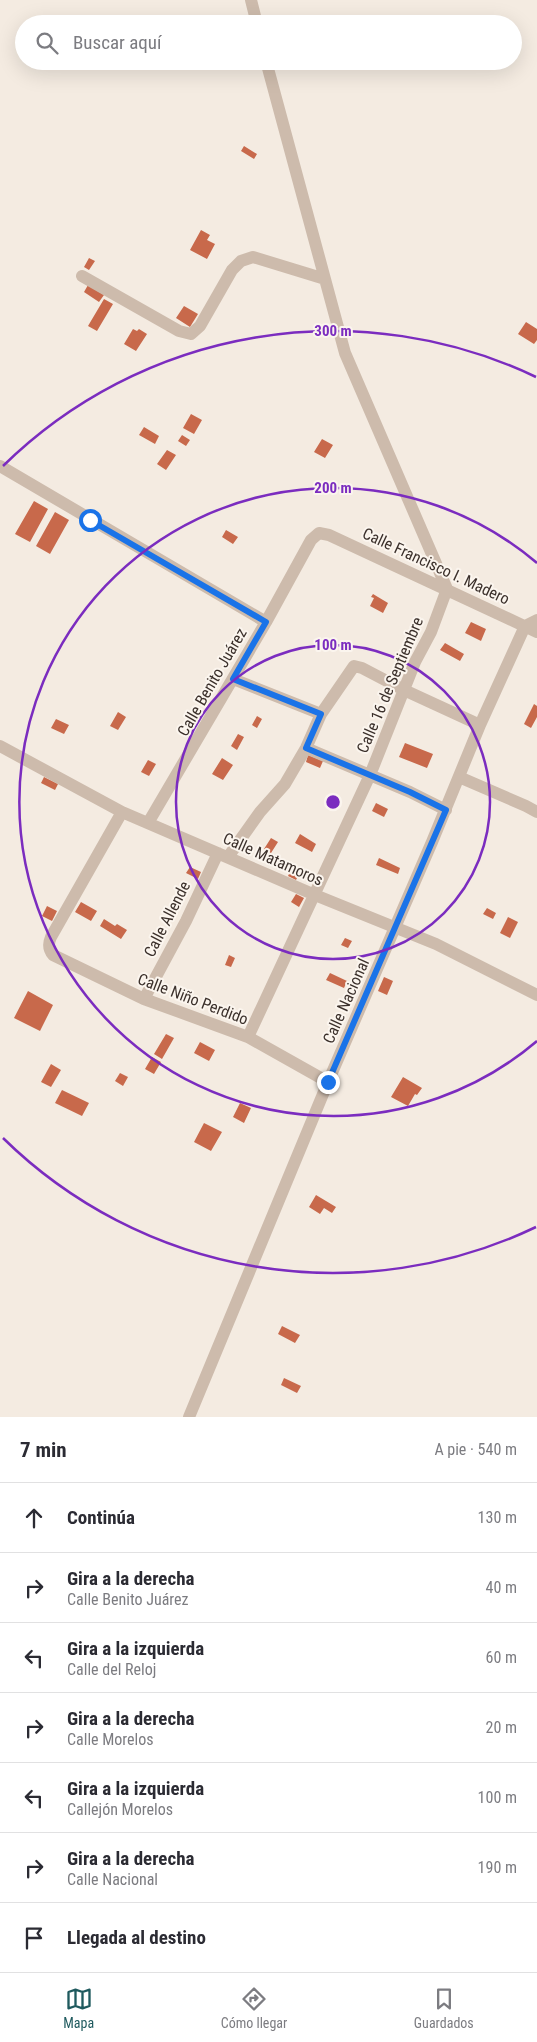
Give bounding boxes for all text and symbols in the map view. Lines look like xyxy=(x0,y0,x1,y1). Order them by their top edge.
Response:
search box xyxy=(15,15,522,70)
icon: search xyxy=(33,29,61,57)
text: Buscar aquí xyxy=(73,31,162,54)
text: 300 m xyxy=(314,322,352,340)
text: 200 m xyxy=(314,479,352,497)
route start xyxy=(79,509,102,532)
street label: Calle Francisco I. Madero xyxy=(359,524,513,608)
street label: Calle 16 de Septiembre xyxy=(353,614,427,756)
street label: Calle Benito Juárez xyxy=(173,625,251,739)
text: 100 m xyxy=(314,636,352,654)
centre of rings xyxy=(324,793,342,811)
street label: Calle Matamoros xyxy=(220,828,326,890)
street label: Calle Allende xyxy=(140,878,194,960)
street label: Calle Nacional xyxy=(319,956,373,1046)
street label: Calle Niño Perdido xyxy=(135,969,251,1029)
route end xyxy=(317,1071,340,1094)
text: 7 min xyxy=(20,1438,67,1462)
text: A pie · 540 m xyxy=(434,1440,517,1459)
icon: ahead xyxy=(20,1504,48,1532)
text: Continúa xyxy=(67,1506,135,1529)
text: 130 m xyxy=(478,1508,517,1527)
text: Gira a la derecha xyxy=(67,1567,194,1590)
icon: right xyxy=(20,1574,48,1602)
text: 40 m xyxy=(485,1578,517,1597)
text: Calle Benito Juárez xyxy=(67,1590,189,1609)
text: Gira a la izquierda xyxy=(67,1637,204,1660)
icon: left xyxy=(20,1644,48,1672)
text: 60 m xyxy=(485,1648,517,1667)
text: Calle del Reloj xyxy=(67,1660,156,1679)
text: Gira a la derecha xyxy=(67,1707,194,1730)
icon: right xyxy=(20,1714,48,1742)
text: 20 m xyxy=(485,1718,517,1737)
text: Calle Morelos xyxy=(67,1730,154,1749)
text: Gira a la izquierda xyxy=(67,1777,204,1800)
icon: left xyxy=(20,1784,48,1812)
text: 100 m xyxy=(478,1788,517,1807)
text: Callejón Morelos xyxy=(67,1800,173,1819)
text: Gira a la derecha xyxy=(67,1847,194,1870)
icon: right xyxy=(20,1854,48,1882)
text: 190 m xyxy=(478,1858,517,1877)
text: Calle Nacional xyxy=(67,1870,158,1889)
icon: arrive xyxy=(20,1924,48,1952)
text: Llegada al destino xyxy=(67,1926,206,1949)
tab: Mapa xyxy=(63,1985,94,2031)
tab: Cómo llegar xyxy=(221,1985,287,2031)
tab: Guardados xyxy=(414,1985,474,2031)

